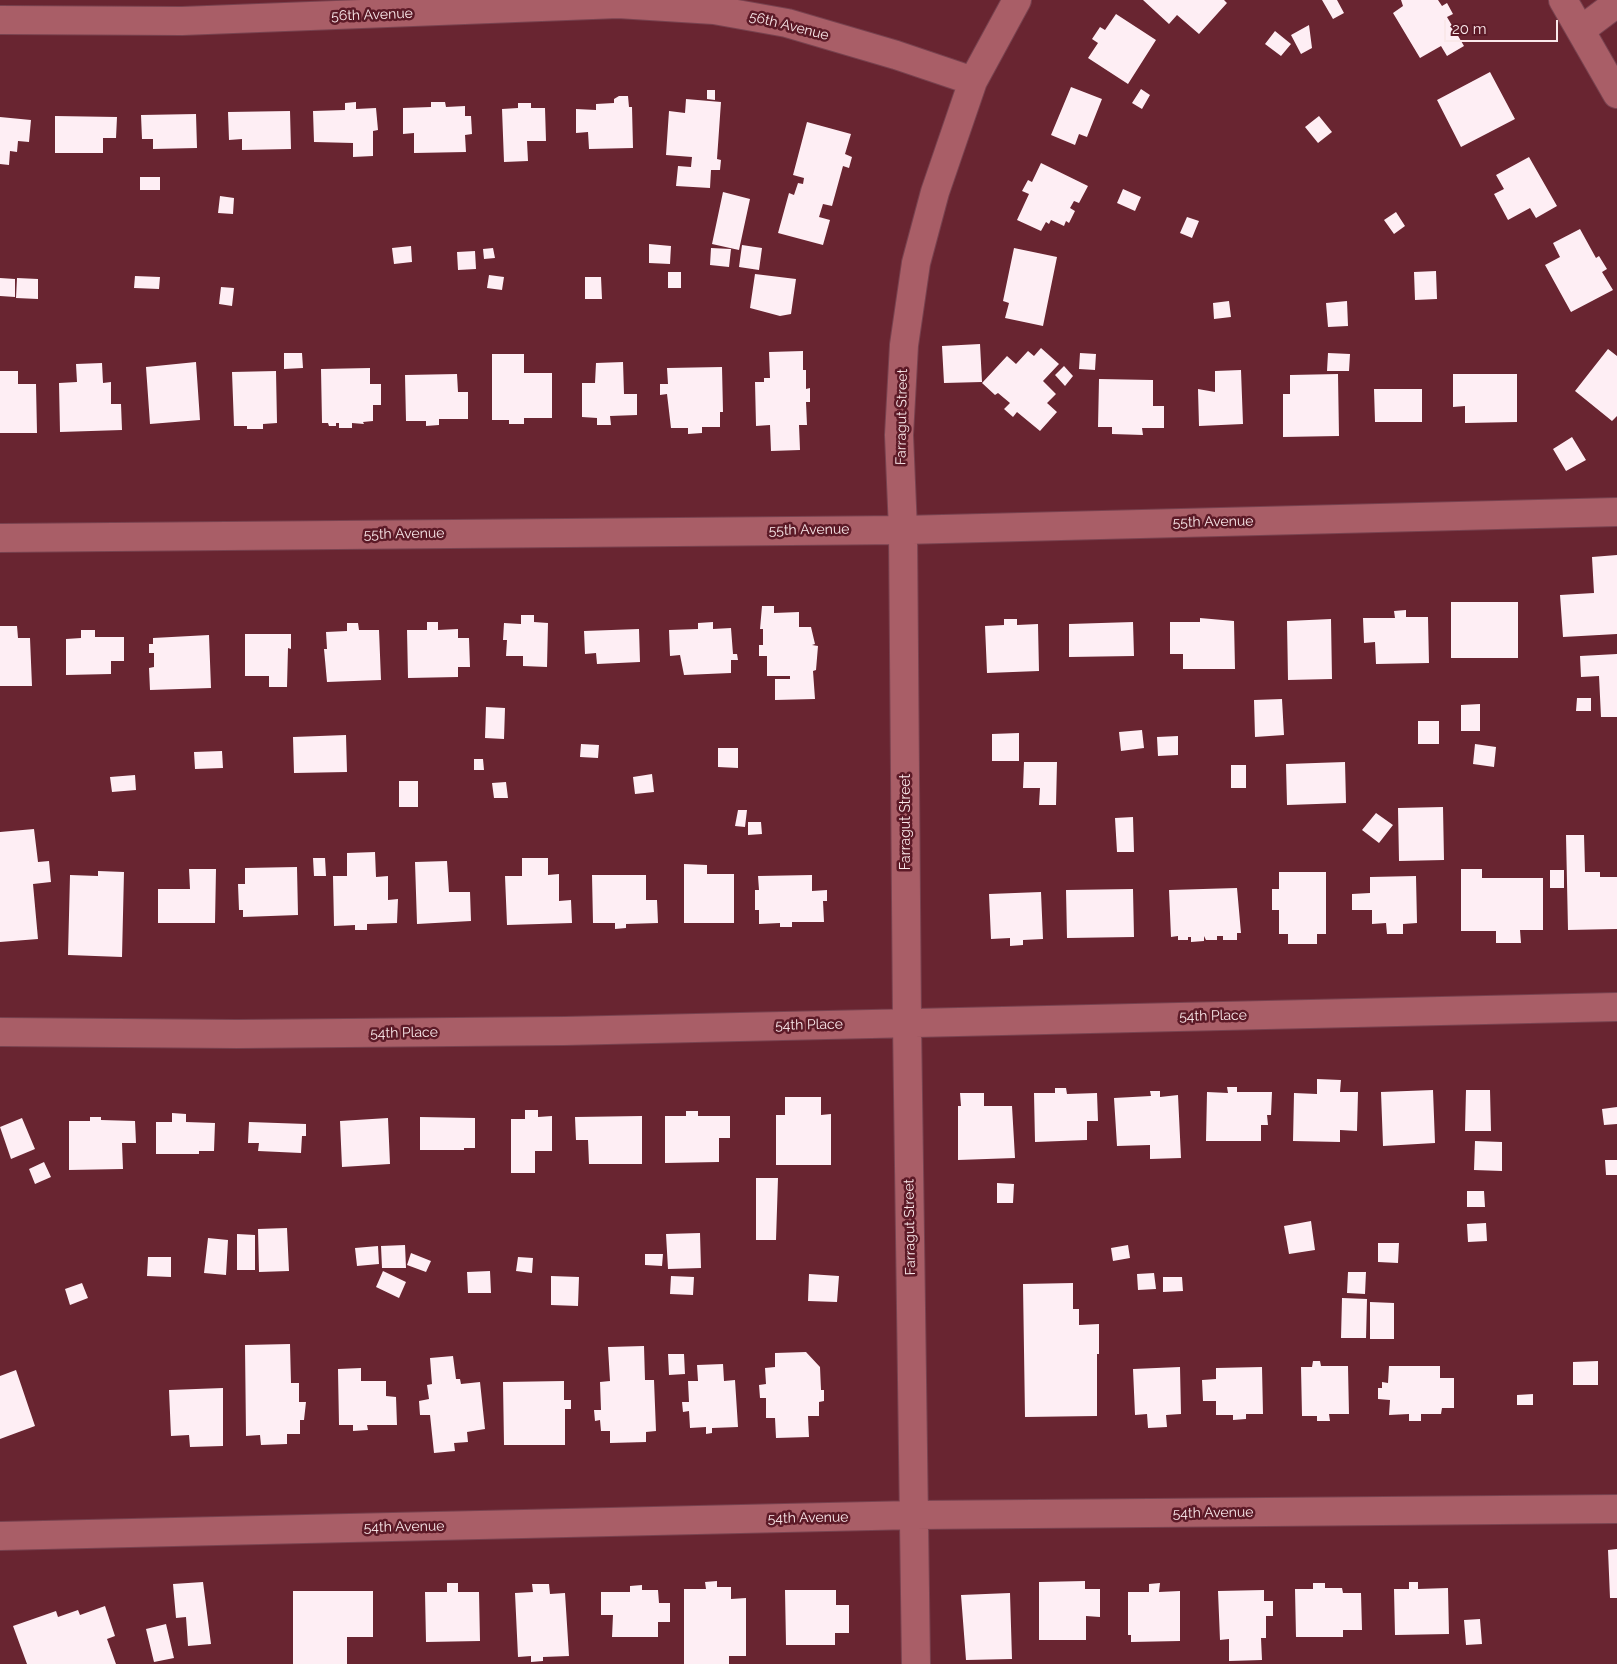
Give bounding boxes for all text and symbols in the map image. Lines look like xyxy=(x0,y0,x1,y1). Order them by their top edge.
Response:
street label: 56th Avenue xyxy=(331,5,413,25)
street label: 56th Avenue xyxy=(747,8,831,44)
scale bar xyxy=(1447,10,1561,42)
text: 20 m xyxy=(1452,20,1487,38)
street label: Farragut Street xyxy=(893,369,911,465)
street label: 55th Avenue xyxy=(1172,513,1254,531)
street label: 55th Avenue xyxy=(768,521,850,539)
street label: 55th Avenue xyxy=(363,525,445,543)
street label: Farragut Street xyxy=(898,774,914,870)
street label: 54th Place xyxy=(1179,1007,1247,1025)
street label: 54th Place xyxy=(775,1016,843,1034)
street label: 54th Place xyxy=(370,1024,438,1042)
street label: Farragut Street xyxy=(901,1179,919,1275)
street label: 54th Avenue xyxy=(1172,1504,1254,1522)
street label: 54th Avenue xyxy=(767,1509,849,1527)
street label: 54th Avenue xyxy=(363,1518,445,1536)

